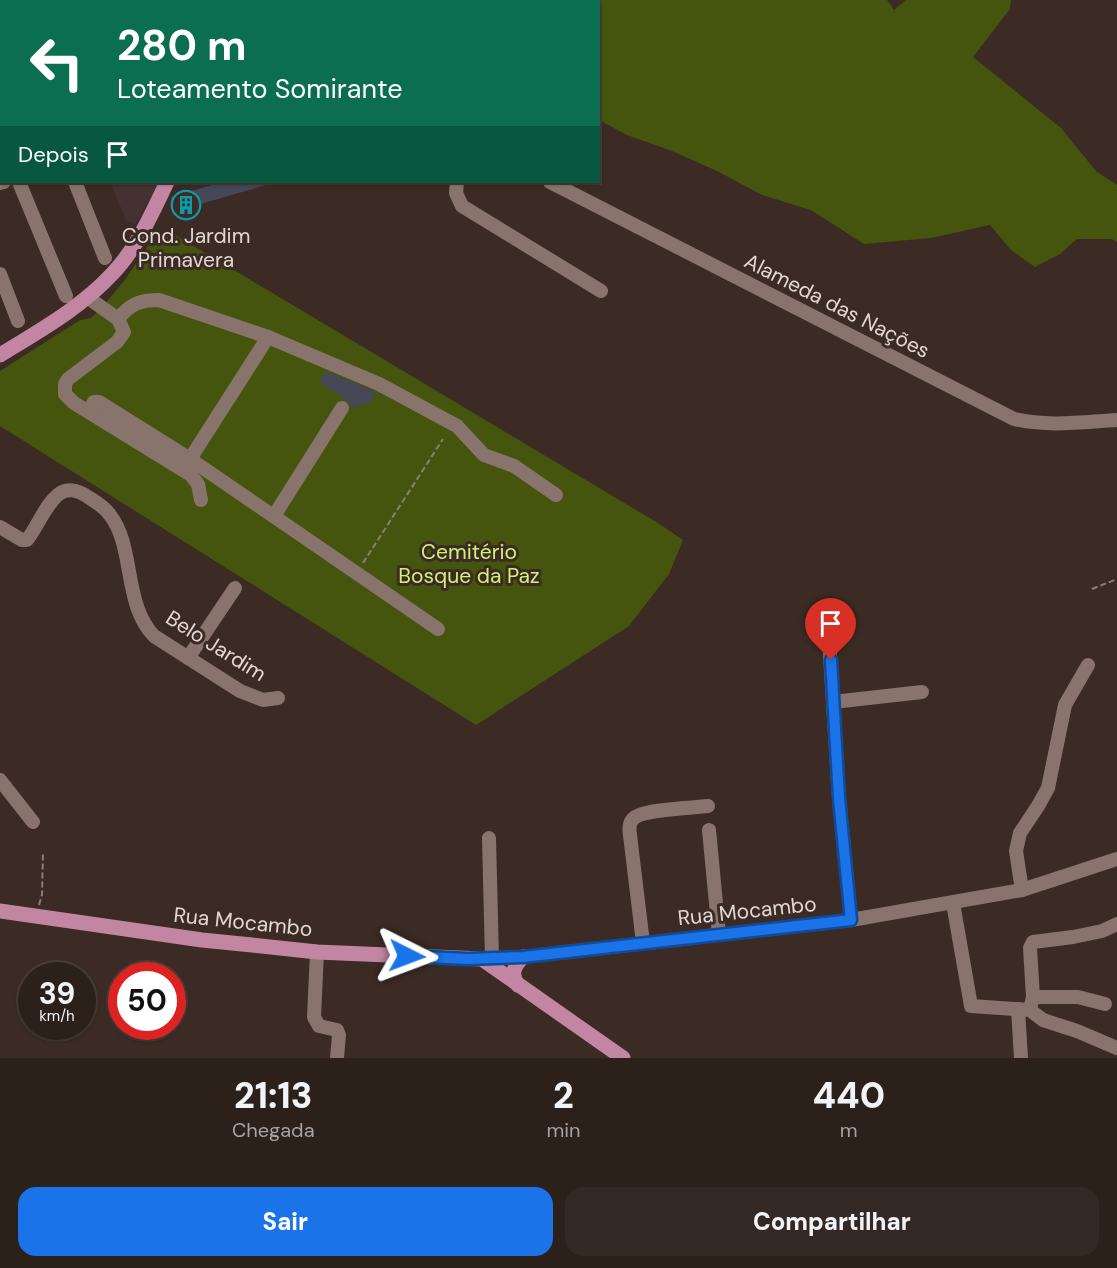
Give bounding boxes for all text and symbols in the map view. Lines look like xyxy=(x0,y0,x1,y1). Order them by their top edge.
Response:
text: 280 m xyxy=(117,18,247,73)
icon: left xyxy=(18,24,96,102)
text: Loteamento Somirante xyxy=(117,71,403,106)
icon: arrive xyxy=(101,138,134,171)
text: Depois xyxy=(18,140,89,169)
building icon: Cond. Jardim Primavera xyxy=(170,189,202,221)
place label: Cond. Jardim Primavera xyxy=(122,222,250,274)
street label: Alameda das Nações xyxy=(740,247,934,365)
park label: Cemitério Bosque da Paz xyxy=(398,538,540,590)
pin xyxy=(805,598,856,660)
street label: Belo Jardim xyxy=(160,604,272,688)
icon: arrive xyxy=(814,607,847,640)
street label: Rua Mocambo xyxy=(676,890,818,932)
street label: Rua Mocambo xyxy=(172,901,314,943)
position arrow xyxy=(375,924,439,988)
speed limit sign: 50 xyxy=(108,962,186,1040)
text: 39 xyxy=(39,974,75,1013)
text: km/h xyxy=(39,1006,75,1026)
text: 21:13 xyxy=(234,1072,312,1119)
text: 2 xyxy=(553,1072,574,1119)
text: 440 xyxy=(812,1072,885,1119)
text: Chegada xyxy=(232,1117,315,1143)
text: min xyxy=(546,1117,581,1143)
text: m xyxy=(840,1117,858,1143)
button: Sair xyxy=(18,1187,553,1256)
button: Compartilhar xyxy=(565,1187,1099,1256)

